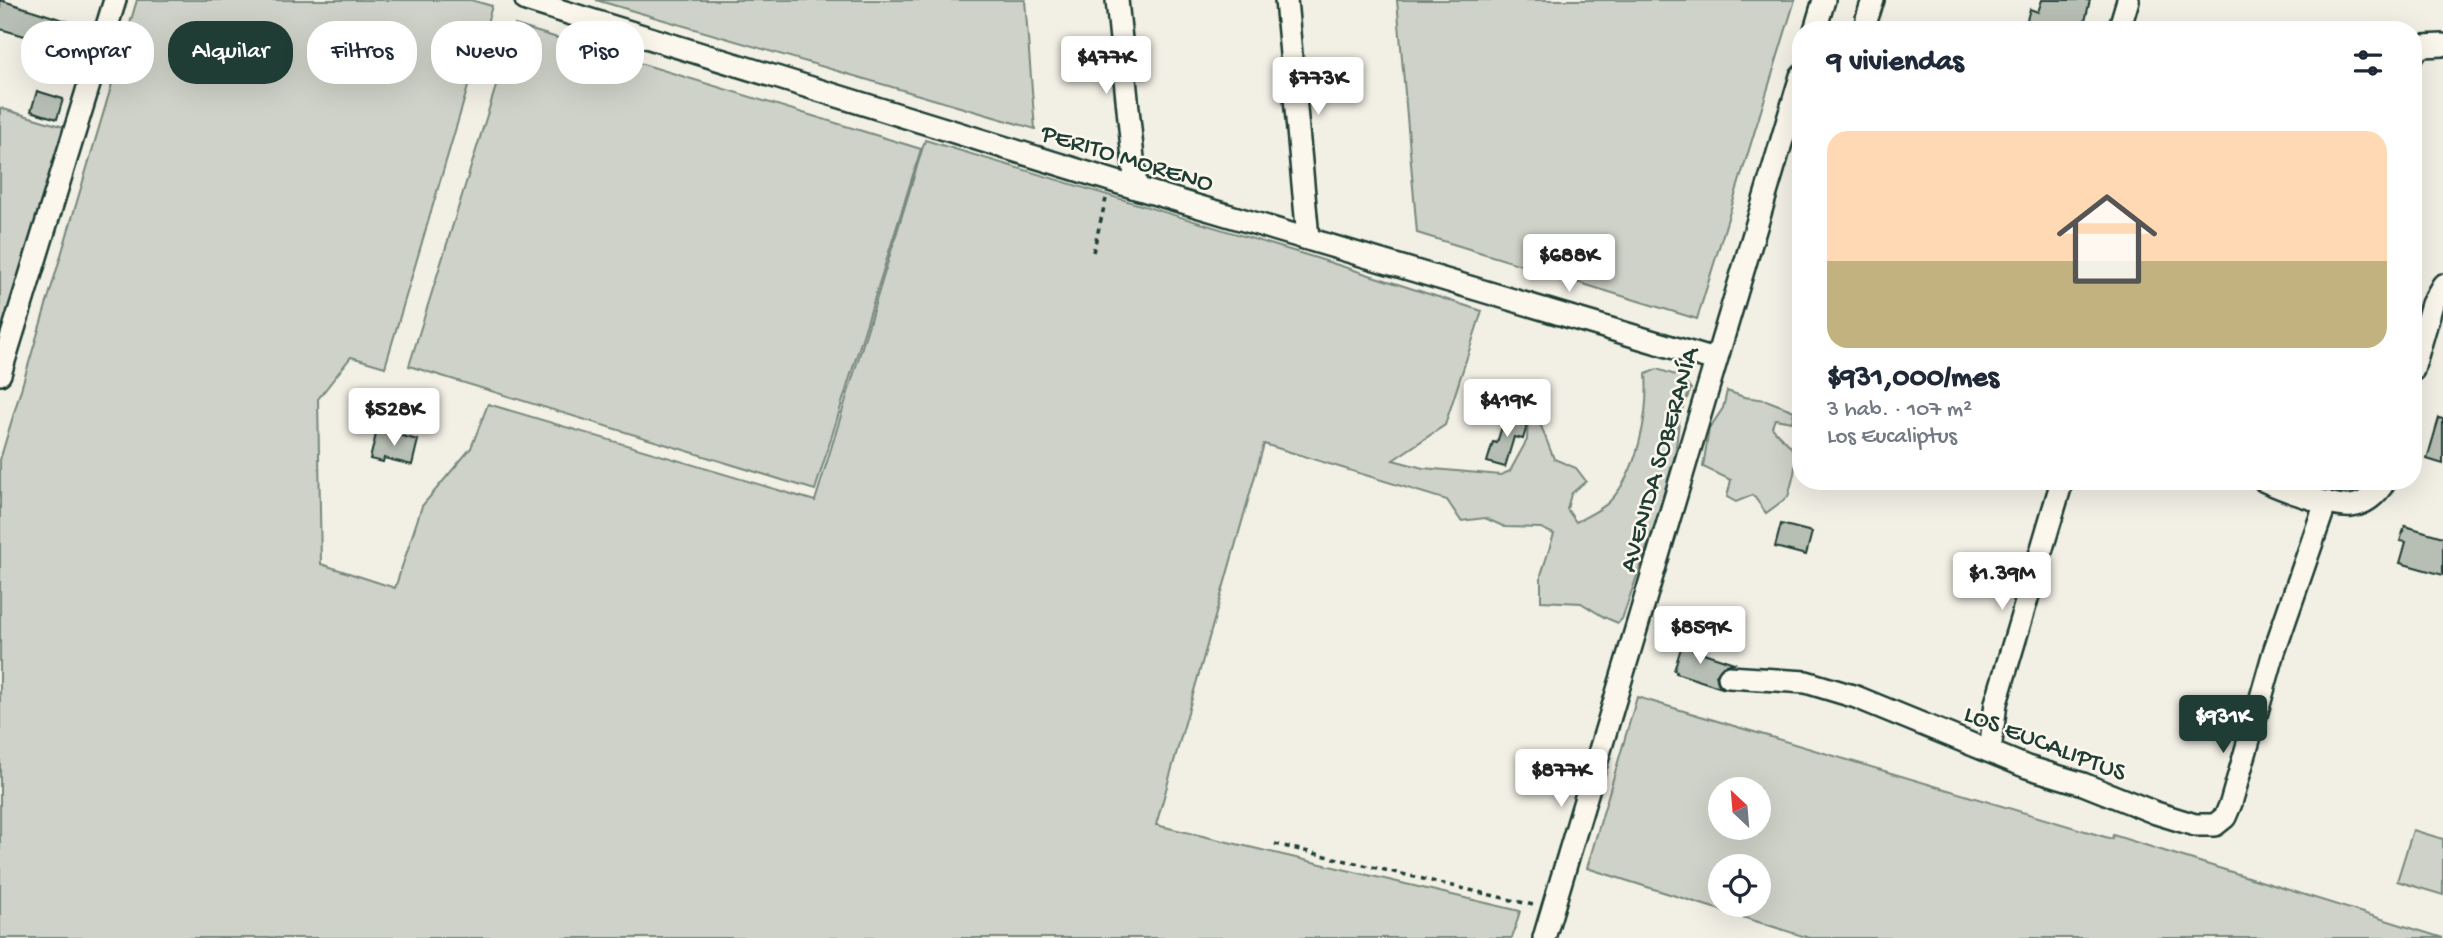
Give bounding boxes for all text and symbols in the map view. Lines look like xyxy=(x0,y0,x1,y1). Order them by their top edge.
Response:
chip: Comprar xyxy=(21,21,154,84)
chip: Alquilar xyxy=(168,21,293,84)
chip: Filtros xyxy=(307,21,417,84)
chip: Nuevo xyxy=(431,21,542,84)
chip: Piso xyxy=(556,21,644,84)
pin: $477K xyxy=(1057,36,1155,96)
icon: filters xyxy=(2349,44,2387,82)
text: $477K xyxy=(1077,45,1135,72)
text: 9 viviendas xyxy=(1827,46,1964,81)
pin: $773K xyxy=(1269,58,1367,117)
text: $773K xyxy=(1289,66,1347,93)
street label: PERITO MORENO xyxy=(1036,119,1217,201)
icon: home xyxy=(2044,176,2170,302)
pin: $688K xyxy=(1520,234,1618,294)
text: $688K xyxy=(1539,243,1599,270)
street label: AVENIDA SOBERANÍA xyxy=(1614,343,1709,576)
text: $931,000/mes xyxy=(1827,362,1999,397)
pin: $419K xyxy=(1458,380,1556,439)
pin: $528K xyxy=(345,388,443,448)
text: $419K xyxy=(1480,388,1534,415)
text: $528K xyxy=(365,397,423,424)
text: 3 hab. · 107 m² xyxy=(1827,397,1972,424)
text: Los Eucaliptus xyxy=(1827,424,1957,451)
pin: $1.39M xyxy=(1945,552,2059,612)
text: $1.39M xyxy=(1969,561,2035,588)
pin: $859K xyxy=(1651,606,1749,666)
text: $859K xyxy=(1670,615,1730,642)
pin: $931K xyxy=(2174,696,2272,755)
street label: LOS EUCALIPTUS xyxy=(1959,700,2131,791)
text: $931K xyxy=(2195,704,2251,731)
pin: $877K xyxy=(1512,750,1610,809)
text: $877K xyxy=(1531,758,1591,785)
north arrow xyxy=(1708,777,1771,840)
map controls xyxy=(1708,777,1771,917)
button: locate xyxy=(1708,854,1771,917)

